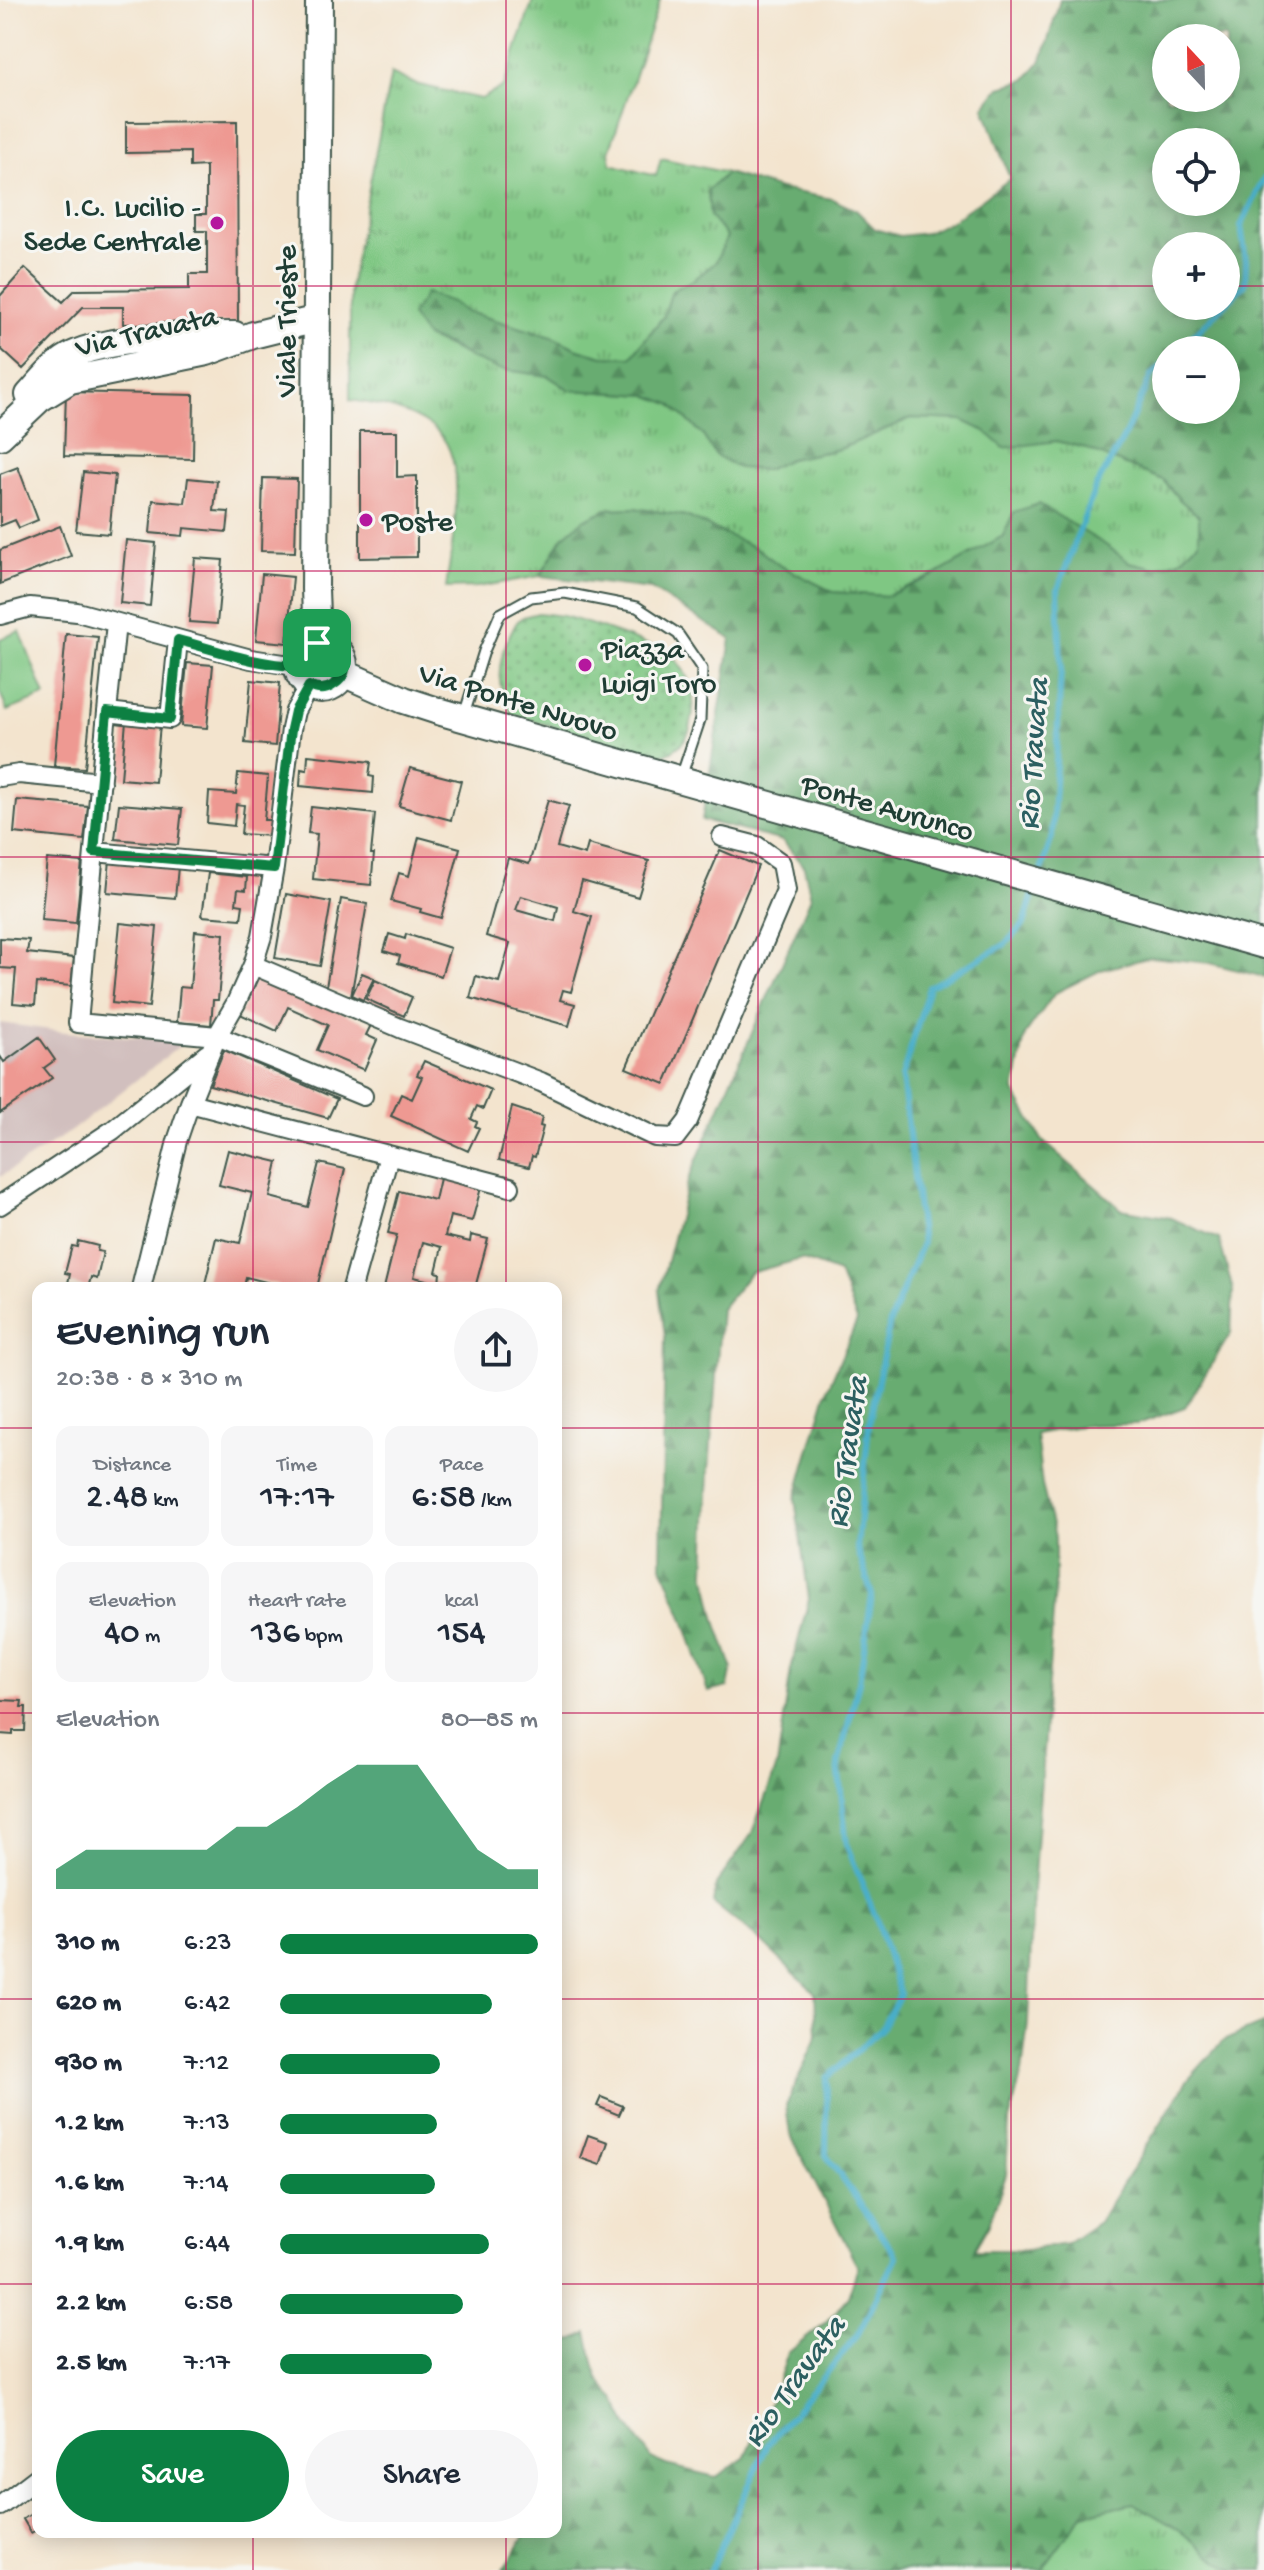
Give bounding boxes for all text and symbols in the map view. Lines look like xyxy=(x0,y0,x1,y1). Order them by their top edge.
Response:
north arrow xyxy=(1152,24,1240,112)
map controls xyxy=(1152,24,1240,424)
button: locate xyxy=(1152,128,1240,216)
place label: I.C. Lucilio - Sede Centrale xyxy=(24,193,202,262)
marker: I.C. Lucilio - Sede Centrale xyxy=(208,214,226,232)
button: + xyxy=(1152,232,1240,320)
street label: Viale Trieste xyxy=(272,245,307,398)
street label: Via Travata xyxy=(72,301,223,368)
button: − xyxy=(1152,336,1240,424)
place label: Poste xyxy=(381,507,453,542)
marker: Poste xyxy=(357,511,375,529)
pin xyxy=(283,609,351,677)
icon: arrive xyxy=(295,621,339,665)
place label: Piazza Luigi Toro xyxy=(600,635,717,704)
marker: Piazza Luigi Toro xyxy=(576,656,594,674)
street label: Via Ponte Nuovo xyxy=(413,657,621,751)
water label: Rio Travata xyxy=(1012,675,1060,831)
street label: Ponte Aurunco xyxy=(796,769,977,852)
button: share xyxy=(454,1308,538,1392)
text: Evening run xyxy=(56,1309,269,1361)
text: 20:38 · 8 × 310 m xyxy=(56,1365,242,1396)
water label: Rio Travata xyxy=(821,1373,880,1531)
text: Distance xyxy=(93,1453,171,1479)
text: Time xyxy=(277,1453,317,1479)
text: Pace xyxy=(440,1453,483,1479)
text: 2.48 xyxy=(86,1479,148,1519)
text: 17:17 xyxy=(260,1479,334,1519)
text: 6:58 xyxy=(411,1479,476,1519)
text: km xyxy=(148,1488,179,1514)
text: /km xyxy=(476,1488,512,1514)
text: Elevation xyxy=(89,1589,176,1615)
text: Heart rate xyxy=(248,1589,346,1615)
text: kcal xyxy=(444,1589,479,1615)
text: 40 xyxy=(104,1615,140,1655)
text: 136 xyxy=(251,1615,300,1655)
text: 154 xyxy=(438,1615,486,1655)
text: m xyxy=(140,1624,160,1650)
text: bpm xyxy=(300,1624,343,1650)
text: Elevation xyxy=(56,1706,159,1737)
text: 80–85 m xyxy=(441,1706,538,1737)
text: 310 m xyxy=(56,1929,119,1960)
text: 6:23 xyxy=(184,1929,232,1960)
text: 620 m xyxy=(56,1989,121,2020)
text: 6:42 xyxy=(184,1989,230,2020)
text: 930 m xyxy=(56,2049,122,2080)
text: 7:12 xyxy=(184,2049,229,2080)
text: 1.2 km xyxy=(56,2109,124,2140)
text: 7:13 xyxy=(184,2109,230,2140)
text: 1.6 km xyxy=(56,2169,124,2200)
text: 7:14 xyxy=(184,2169,228,2200)
text: 1.9 km xyxy=(56,2229,124,2260)
text: 6:44 xyxy=(184,2229,230,2260)
text: 2.2 km xyxy=(56,2289,126,2320)
text: 6:58 xyxy=(184,2289,233,2320)
water label: Rio Travata xyxy=(736,2308,857,2456)
text: 2.5 km xyxy=(56,2349,127,2380)
text: 7:17 xyxy=(184,2349,230,2380)
button: Save xyxy=(56,2430,289,2522)
button: Share xyxy=(305,2430,538,2522)

